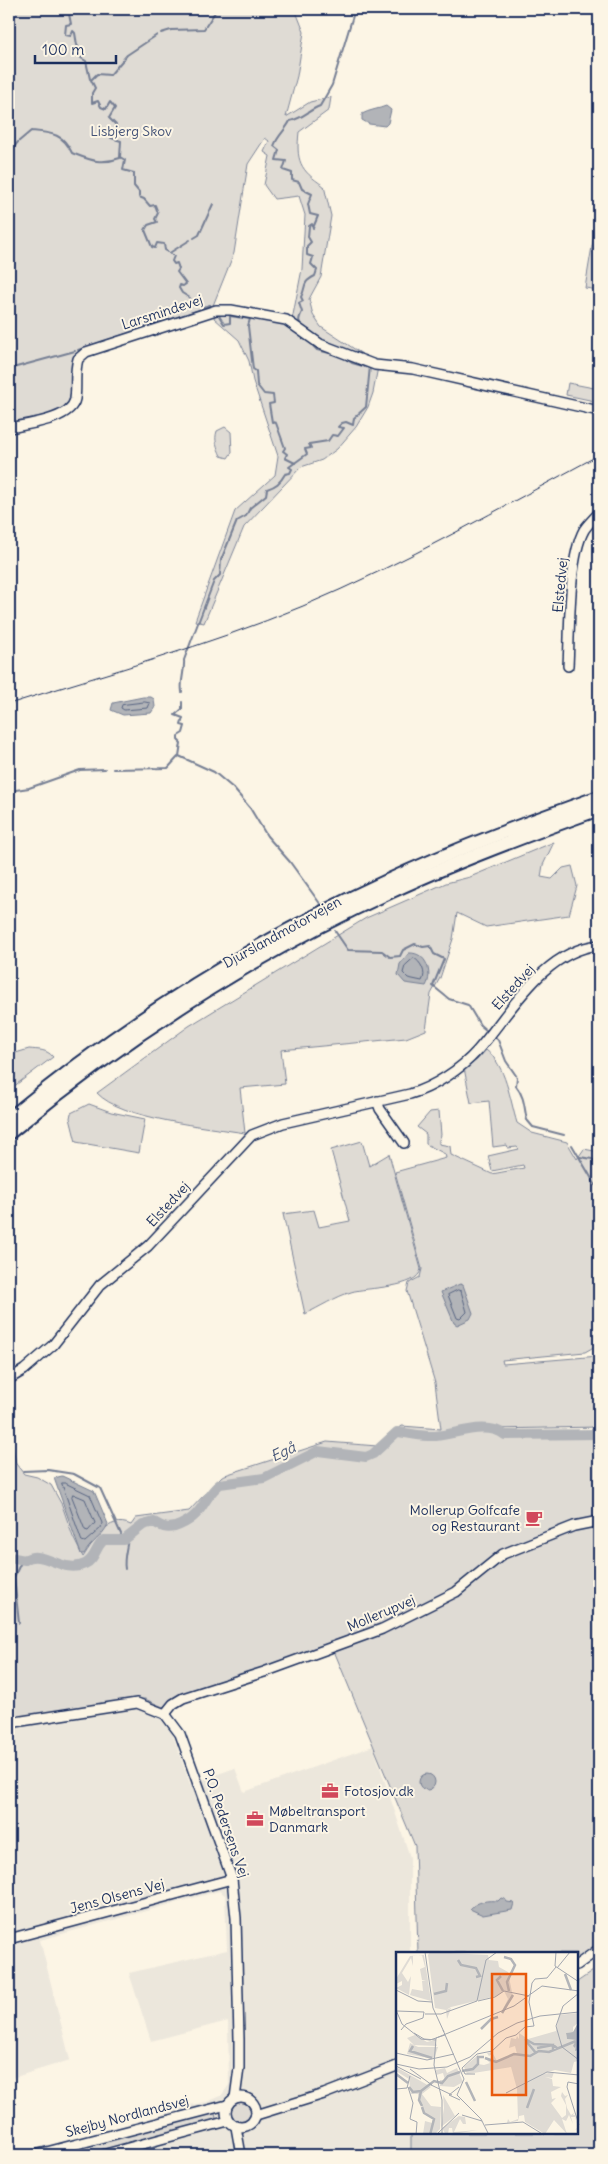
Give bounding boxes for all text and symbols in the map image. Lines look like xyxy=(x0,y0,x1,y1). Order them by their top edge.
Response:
scale bar xyxy=(35,32,116,64)
text: 100 m xyxy=(42,40,84,59)
park label: Lisbjerg Skov xyxy=(90,122,172,140)
street label: Larsmindevej xyxy=(119,290,205,334)
street label: Elstedvej xyxy=(549,557,571,613)
street label: Djurslandmotorvejen xyxy=(220,892,344,972)
street label: Elstedvej xyxy=(488,960,538,1014)
street label: Elstedvej xyxy=(142,1178,194,1230)
water label: Egå xyxy=(267,1437,300,1466)
place label: Mollerup Golfcafe og Restaurant xyxy=(410,1501,520,1535)
cafe icon: Mollerup Golfcafe og Restaurant xyxy=(524,1508,544,1528)
street label: Mollerupvej xyxy=(344,1591,418,1635)
street label: P.O. Pedersens Vej xyxy=(199,1766,253,1880)
office icon: Fotosjov.dk xyxy=(320,1781,340,1801)
place label: Fotosjov.dk xyxy=(344,1782,414,1800)
place label: Møbeltransport Danmark xyxy=(269,1802,366,1836)
office icon: Møbeltransport Danmark xyxy=(245,1809,265,1829)
street label: Jens Olsens Vej xyxy=(68,1875,166,1917)
inset map xyxy=(396,1952,578,2134)
street label: Skejby Nordlandsvej xyxy=(63,2091,191,2141)

